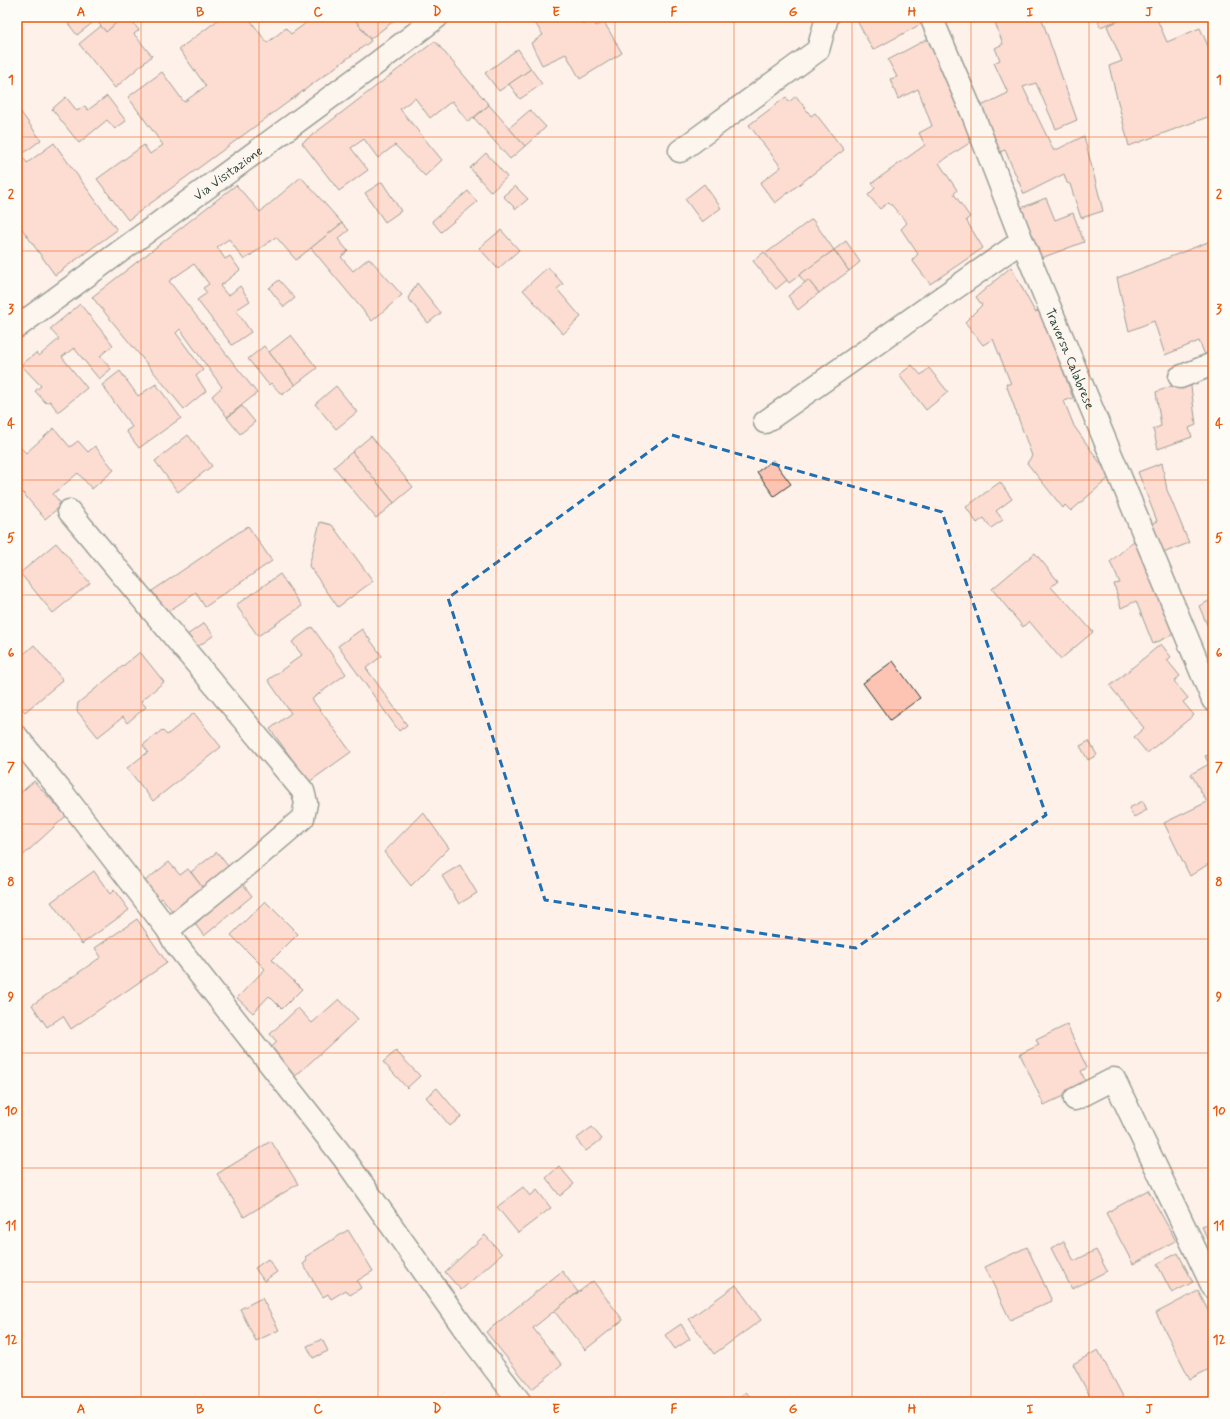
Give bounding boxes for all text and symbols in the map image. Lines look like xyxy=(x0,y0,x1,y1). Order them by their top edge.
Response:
text: A xyxy=(77,4,85,21)
text: B xyxy=(196,4,205,21)
text: C xyxy=(313,4,323,21)
text: D xyxy=(433,4,442,21)
text: E xyxy=(552,4,560,21)
text: F xyxy=(671,4,678,21)
text: G xyxy=(789,4,798,21)
text: H xyxy=(908,4,917,21)
text: I xyxy=(1027,4,1034,21)
text: J xyxy=(1145,4,1153,21)
text: 1 xyxy=(8,72,14,89)
text: 1 xyxy=(1216,72,1222,89)
street label: Via Visitazione xyxy=(190,143,267,205)
text: 2 xyxy=(8,186,15,203)
text: 2 xyxy=(1216,186,1223,203)
text: 3 xyxy=(8,301,14,318)
text: 3 xyxy=(1216,301,1222,318)
street label: Traversa Calabrese xyxy=(1041,306,1098,412)
text: 4 xyxy=(7,416,15,433)
text: 4 xyxy=(1215,416,1223,433)
text: 5 xyxy=(7,530,15,547)
text: 5 xyxy=(1215,530,1223,547)
text: 6 xyxy=(8,645,15,662)
text: 6 xyxy=(1216,645,1223,662)
text: 7 xyxy=(7,759,15,776)
text: 7 xyxy=(1215,759,1223,776)
text: 8 xyxy=(7,874,15,891)
text: 8 xyxy=(1215,874,1223,891)
text: 9 xyxy=(8,989,15,1006)
text: 9 xyxy=(1216,989,1223,1006)
text: 10 xyxy=(4,1103,18,1120)
text: 10 xyxy=(1212,1103,1226,1120)
text: 11 xyxy=(5,1218,17,1235)
text: 11 xyxy=(1213,1218,1225,1235)
text: 12 xyxy=(5,1332,17,1349)
text: 12 xyxy=(1213,1332,1225,1349)
text: A xyxy=(77,1401,85,1418)
text: B xyxy=(196,1401,205,1418)
text: C xyxy=(313,1401,323,1418)
text: D xyxy=(433,1401,442,1418)
text: E xyxy=(552,1401,560,1418)
text: F xyxy=(671,1401,678,1418)
text: G xyxy=(789,1401,798,1418)
text: H xyxy=(908,1401,917,1418)
text: I xyxy=(1027,1401,1034,1418)
text: J xyxy=(1145,1401,1153,1418)

